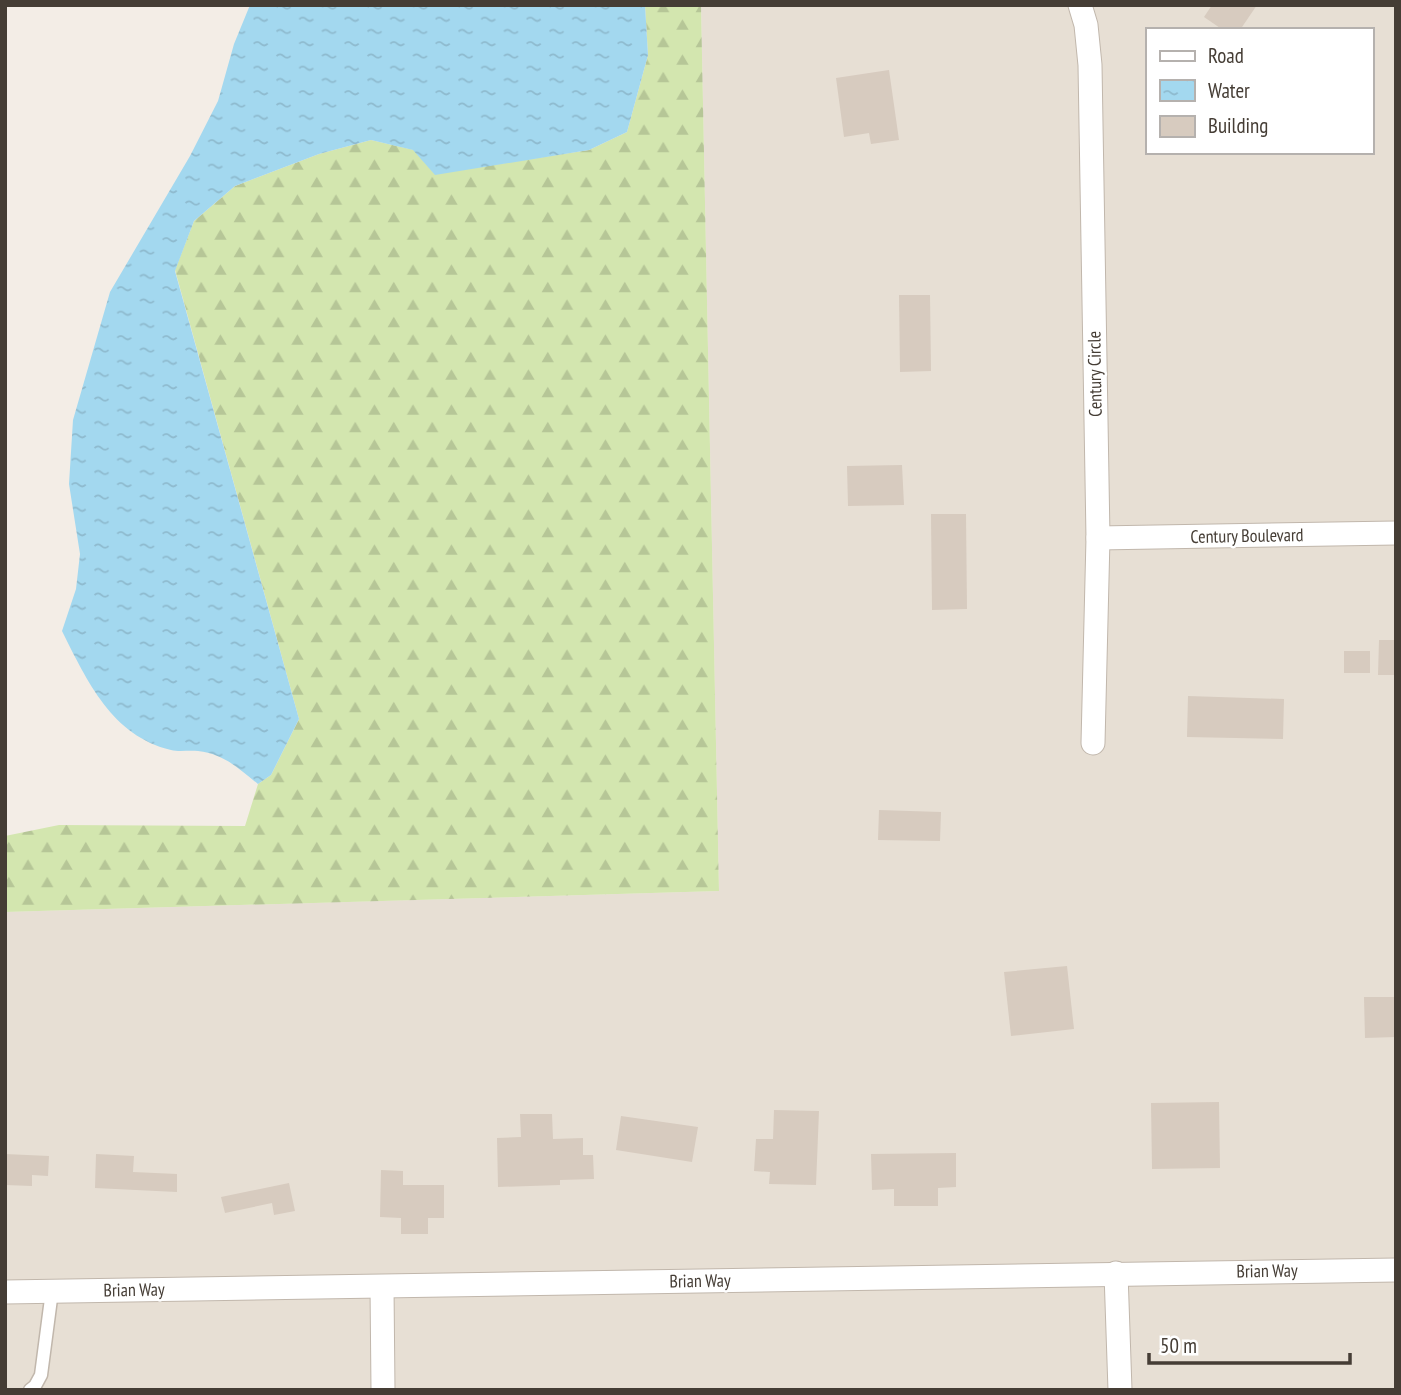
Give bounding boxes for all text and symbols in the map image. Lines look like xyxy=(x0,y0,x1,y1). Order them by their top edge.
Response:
legend xyxy=(1146,28,1373,154)
text: Road xyxy=(1208,42,1244,69)
text: Water xyxy=(1208,77,1250,104)
text: Building xyxy=(1208,112,1268,139)
street label: Century Circle xyxy=(1082,331,1107,417)
street label: Century Boulevard xyxy=(1190,523,1304,548)
street label: Brian Way xyxy=(1236,1258,1298,1283)
street label: Brian Way xyxy=(669,1268,731,1293)
street label: Brian Way xyxy=(103,1277,165,1302)
scale bar xyxy=(1149,1322,1350,1366)
text: 50 m xyxy=(1160,1332,1197,1359)

